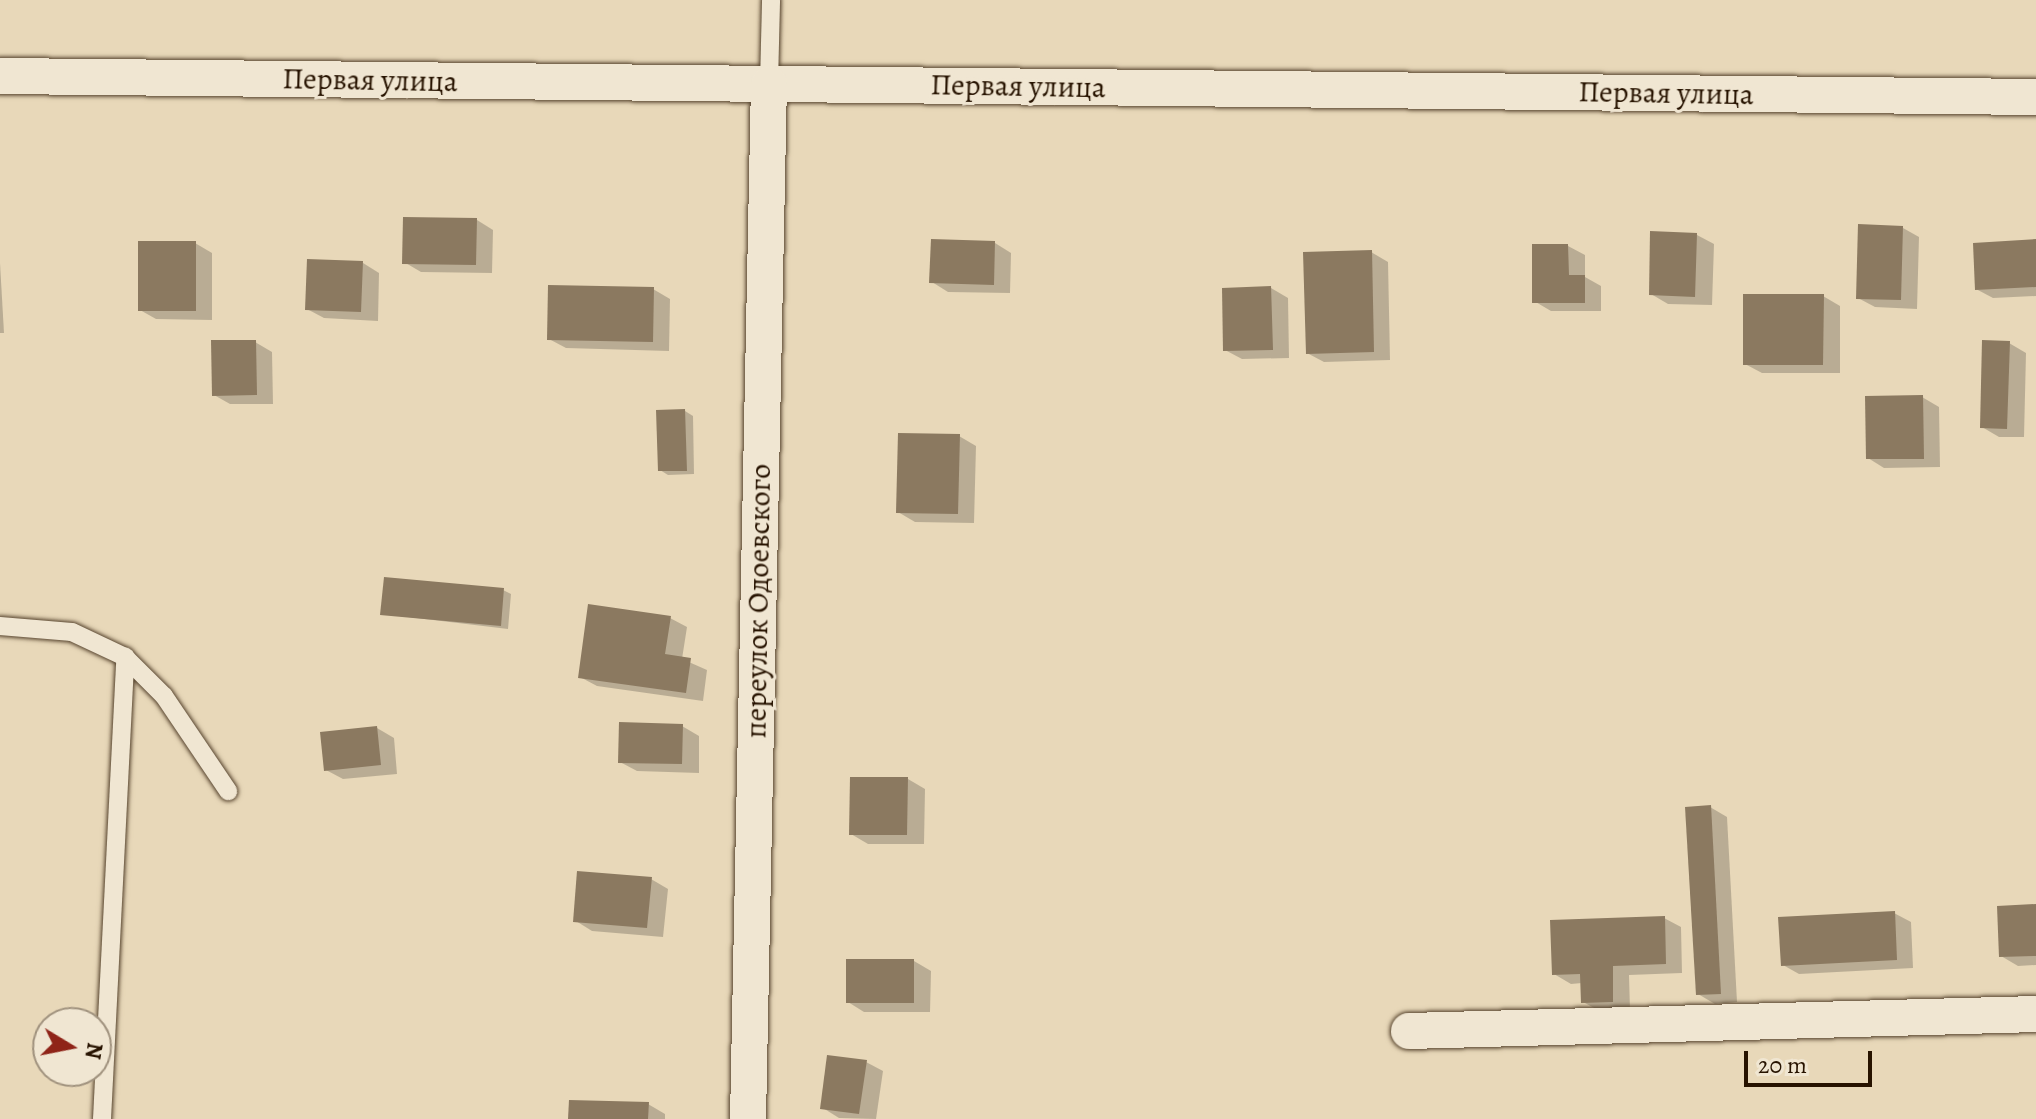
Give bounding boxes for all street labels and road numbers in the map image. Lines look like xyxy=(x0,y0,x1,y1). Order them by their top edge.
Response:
street label: Первая улица xyxy=(282,60,458,100)
street label: Первая улица xyxy=(930,66,1106,106)
street label: Первая улица xyxy=(1578,73,1754,113)
street label: переулок Одоевского xyxy=(738,463,778,739)

